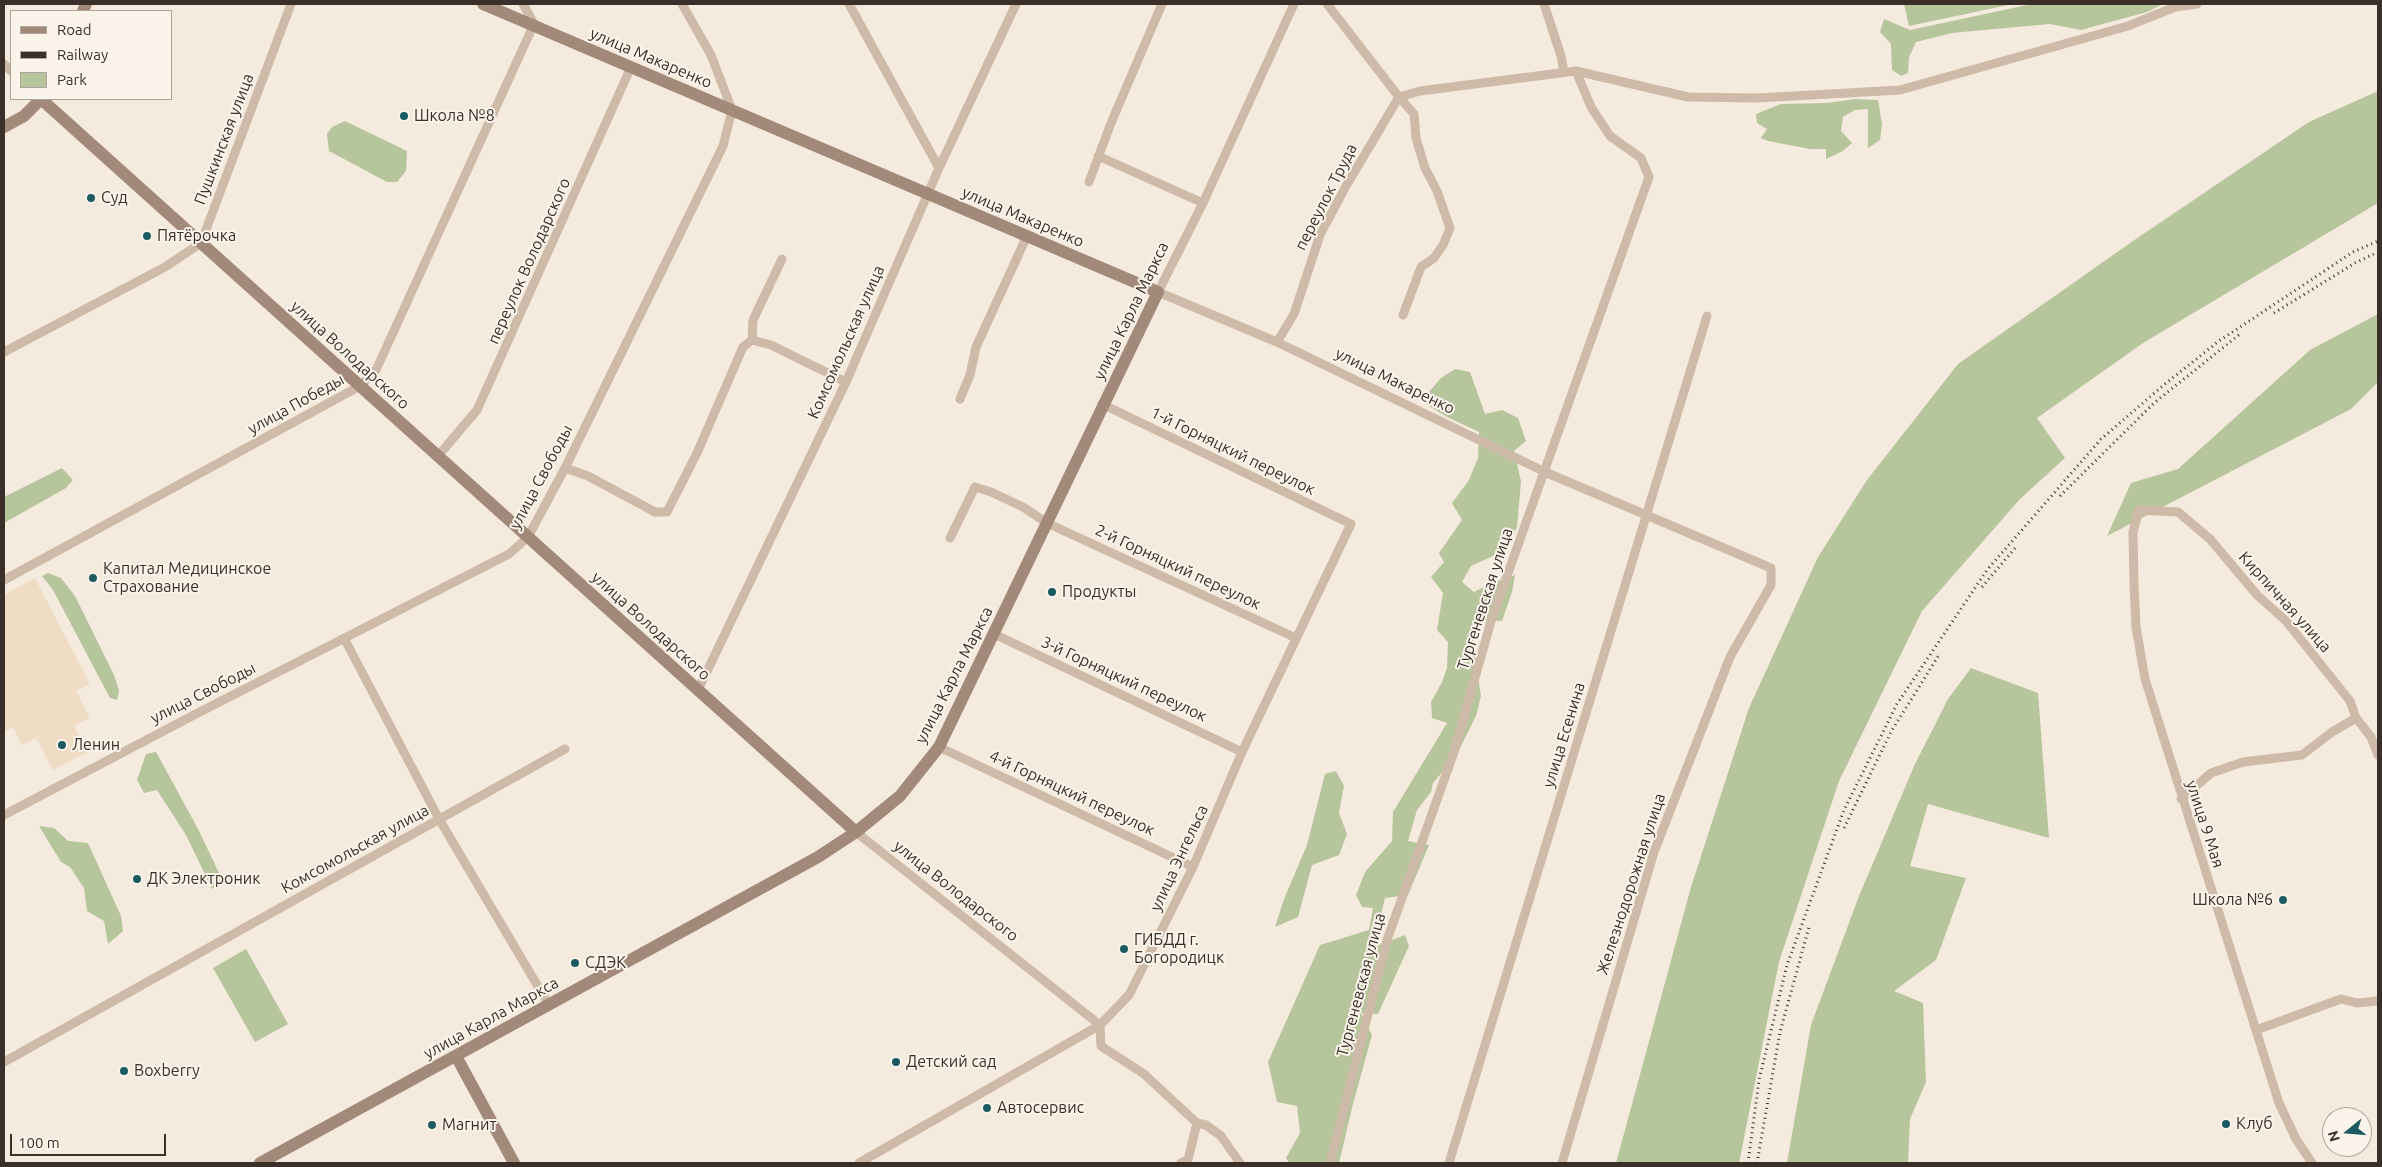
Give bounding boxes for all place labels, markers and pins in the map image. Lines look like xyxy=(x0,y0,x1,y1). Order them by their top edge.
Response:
place label: Школа №8 xyxy=(414,106,495,126)
marker: Школа №8 xyxy=(398,110,410,122)
place label: Суд xyxy=(101,188,128,208)
marker: Суд xyxy=(85,192,97,204)
place label: Пятёрочка xyxy=(157,226,236,246)
marker: Пятёрочка xyxy=(141,230,153,242)
place label: Капитал Медицинское Страхование xyxy=(103,559,271,597)
marker: Капитал Медицинское Страхование xyxy=(87,572,99,584)
place label: Продукты xyxy=(1062,582,1137,602)
marker: Продукты xyxy=(1046,586,1058,598)
place label: Ленин xyxy=(72,735,120,755)
marker: Ленин xyxy=(56,739,68,751)
place label: ДК Электроник xyxy=(147,869,261,889)
marker: ДК Электроник xyxy=(131,873,143,885)
place label: Школа №6 xyxy=(2192,890,2273,910)
marker: Школа №6 xyxy=(2277,894,2289,906)
place label: ГИБДД г. Богородицк xyxy=(1134,930,1224,968)
marker: ГИБДД г. Богородицк xyxy=(1118,943,1130,955)
place label: СДЭК xyxy=(585,953,626,973)
marker: СДЭК xyxy=(569,957,581,969)
place label: Детский сад xyxy=(906,1052,996,1072)
marker: Детский сад xyxy=(890,1056,902,1068)
place label: Boxberry xyxy=(134,1061,200,1081)
marker: Boxberry xyxy=(118,1065,130,1077)
place label: Автосервис xyxy=(997,1098,1084,1118)
marker: Автосервис xyxy=(981,1102,993,1114)
place label: Клуб xyxy=(2236,1114,2273,1134)
place label: Магнит xyxy=(442,1115,496,1135)
marker: Клуб xyxy=(2220,1118,2232,1130)
marker: Магнит xyxy=(426,1119,438,1131)

